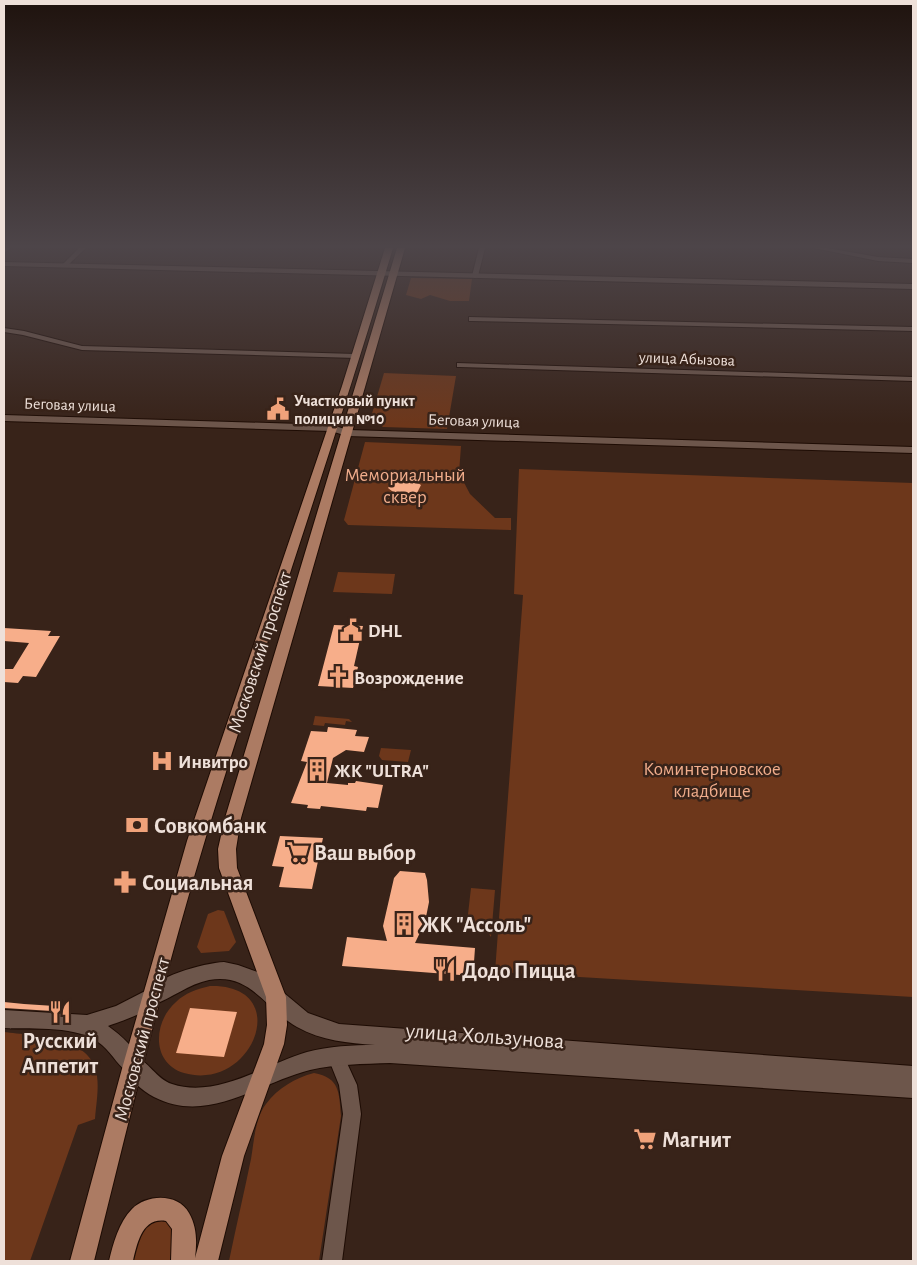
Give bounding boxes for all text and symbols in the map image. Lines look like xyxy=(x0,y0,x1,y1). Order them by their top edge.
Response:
street label: улица Абызова xyxy=(638,349,735,370)
place label: Участковый пункт полиции №10 xyxy=(294,393,415,427)
street label: Беговая улица xyxy=(24,395,116,416)
public building icon: Участковый пункт полиции №10 xyxy=(265,396,291,422)
street label: Беговая улица xyxy=(428,411,520,432)
park label: Мемориальный сквер xyxy=(344,466,466,507)
street label: Московский проспект xyxy=(225,570,295,735)
public building icon: DHL xyxy=(338,617,364,643)
place label: DHL xyxy=(368,622,403,641)
church icon: Возрождение xyxy=(325,664,351,690)
place label: Возрождение xyxy=(354,669,464,688)
hospital icon: Инвитро xyxy=(149,748,175,774)
place label: Инвитро xyxy=(178,753,248,772)
building icon: ЖК "ULTRA" xyxy=(304,757,330,783)
park label: Коминтерновское кладбище xyxy=(643,760,781,801)
place label: ЖК "ULTRA" xyxy=(334,762,429,781)
bank icon: Совкомбанк xyxy=(124,812,150,838)
place label: Совкомбанк xyxy=(154,815,266,837)
supermarket icon: Ваш выбор xyxy=(285,839,311,865)
place label: Ваш выбор xyxy=(314,842,416,864)
pharmacy icon: Социальная xyxy=(112,869,138,895)
place label: Социальная xyxy=(142,872,253,894)
building icon: ЖК "Ассоль" xyxy=(391,911,417,937)
place label: ЖК "Ассоль" xyxy=(420,914,531,936)
street label: Московский проспект xyxy=(112,956,173,1123)
restaurant icon: Додо Пицца xyxy=(432,957,458,983)
place label: Додо Пицца xyxy=(462,960,575,982)
restaurant icon: Русский Аппетит xyxy=(47,999,73,1025)
street label: улица Хользунова xyxy=(404,1019,565,1053)
place label: Русский Аппетит xyxy=(22,1030,99,1077)
supermarket icon: Магнит xyxy=(632,1126,658,1152)
place label: Магнит xyxy=(662,1129,731,1151)

